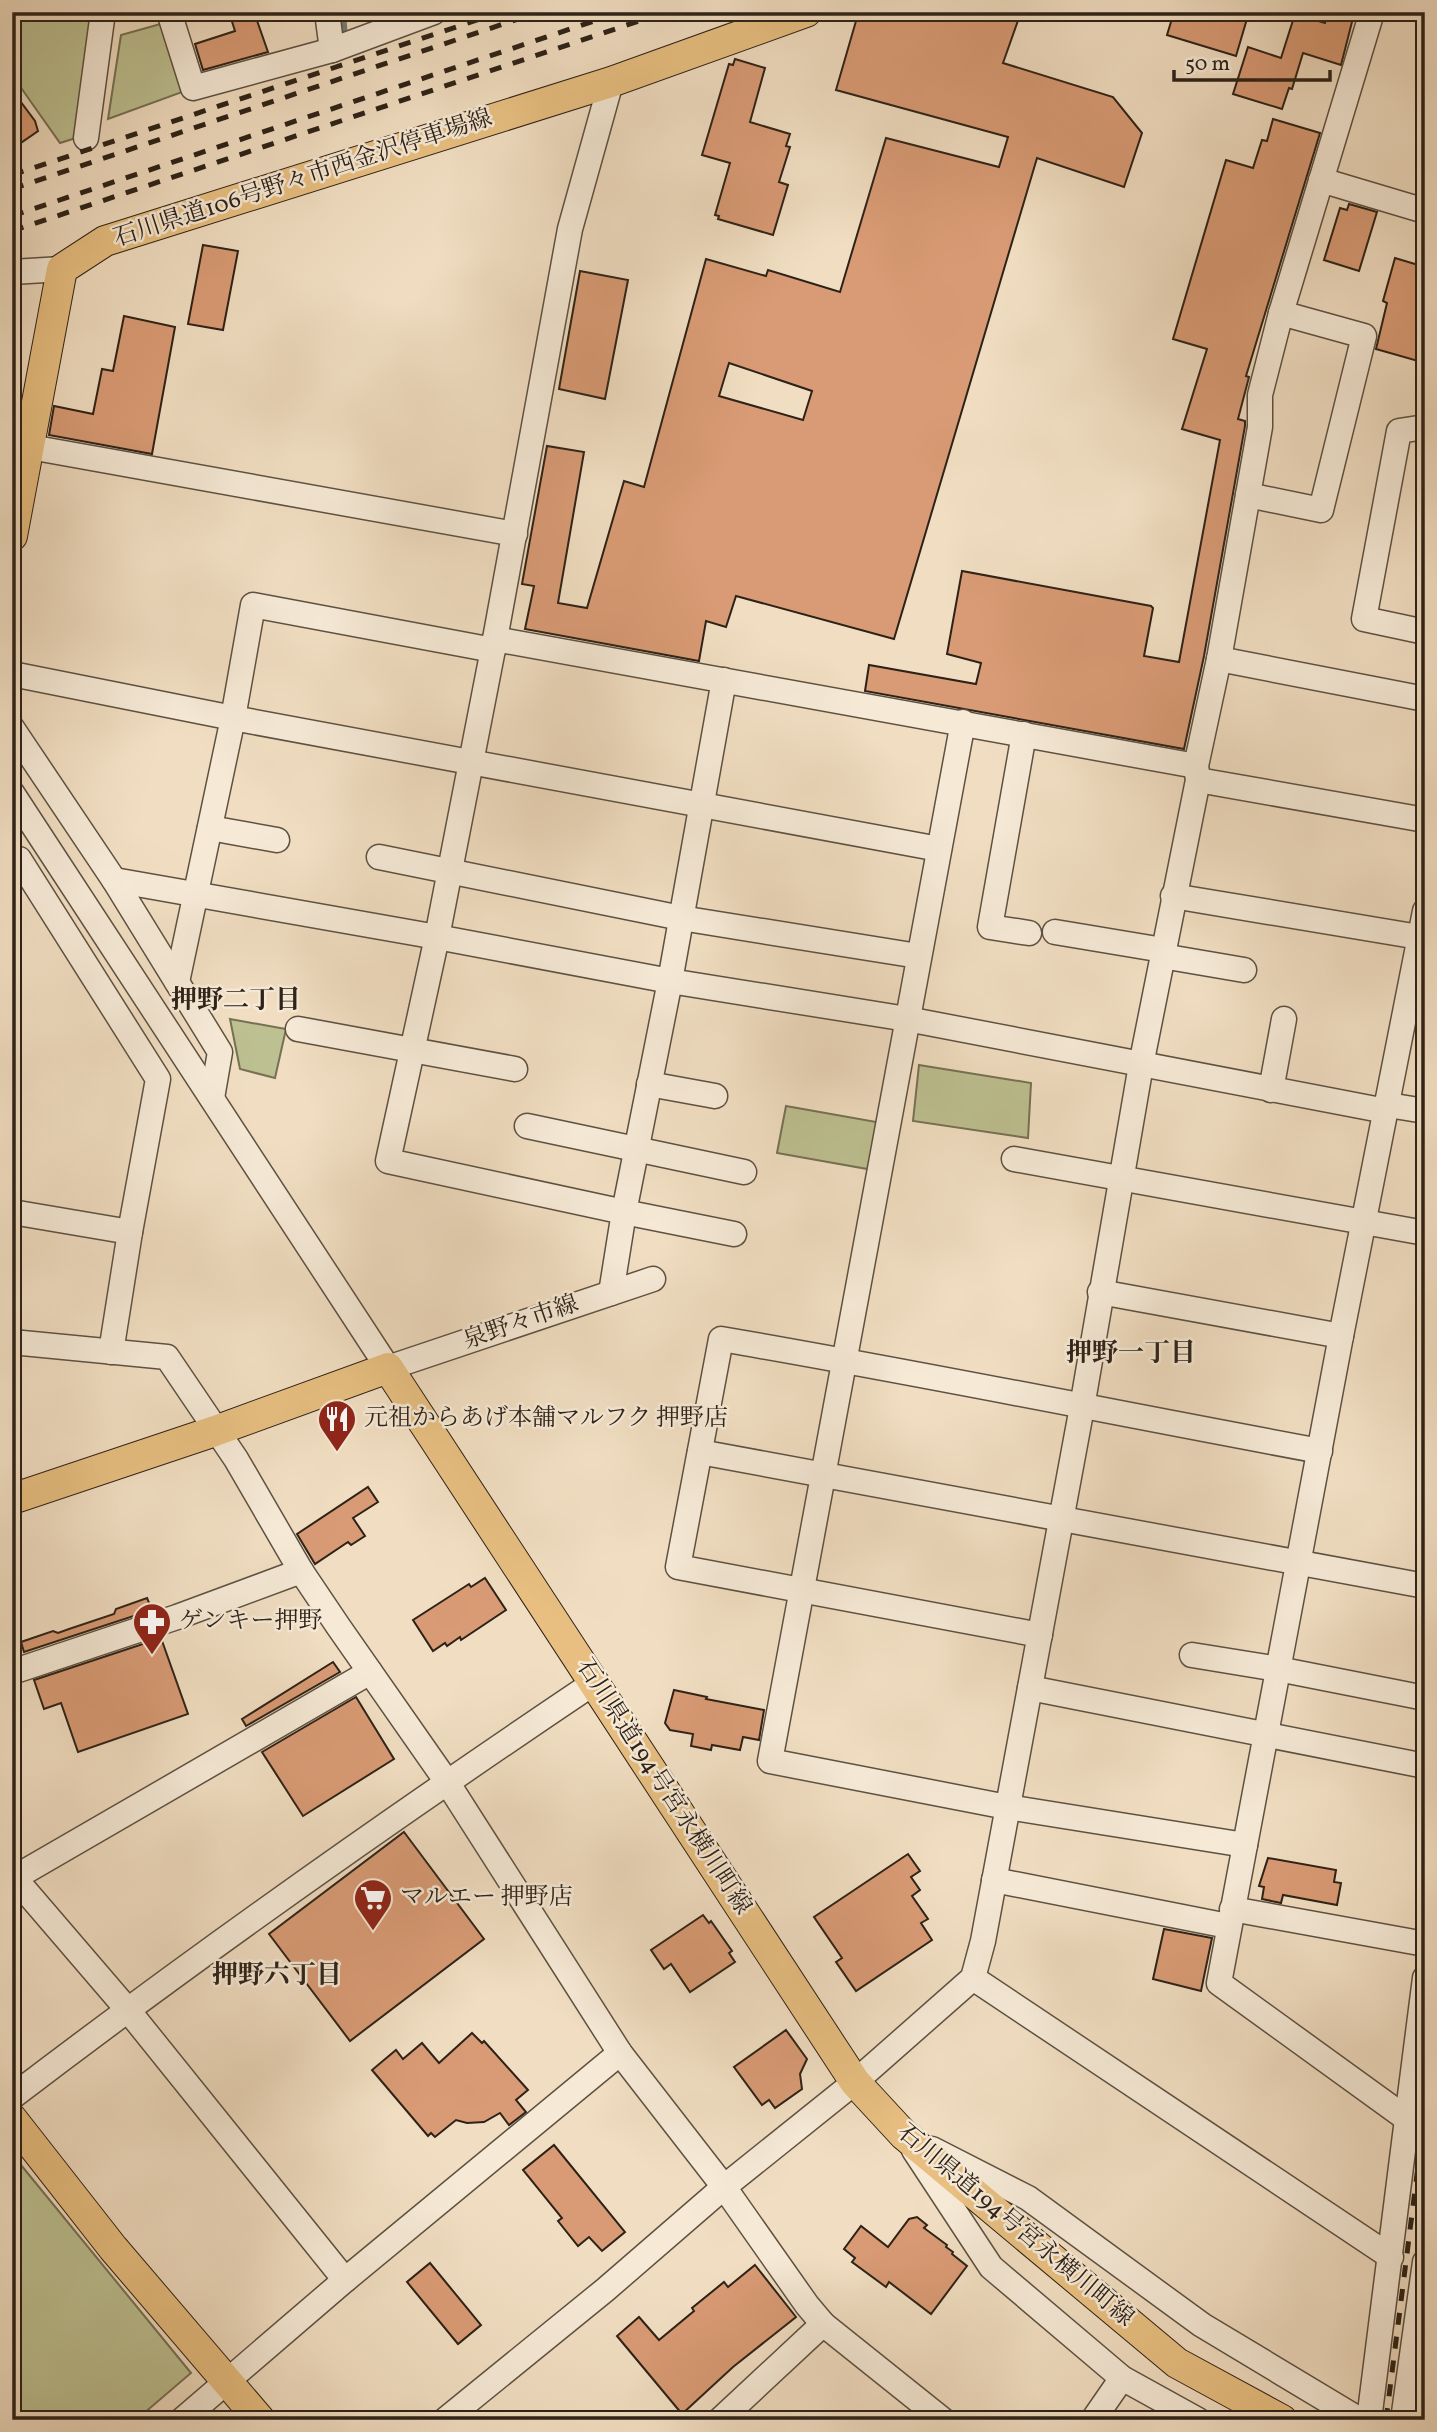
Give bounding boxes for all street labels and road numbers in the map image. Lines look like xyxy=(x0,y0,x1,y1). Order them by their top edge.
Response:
street label: 石川県道106号野々市西金沢停車場線 xyxy=(109,102,497,256)
street label: 泉野々市線 xyxy=(459,1287,583,1359)
street label: 石川県道194号宮永横川町線 xyxy=(567,1652,759,1922)
street label: 石川県道194号宮永横川町線 xyxy=(889,2117,1141,2335)

